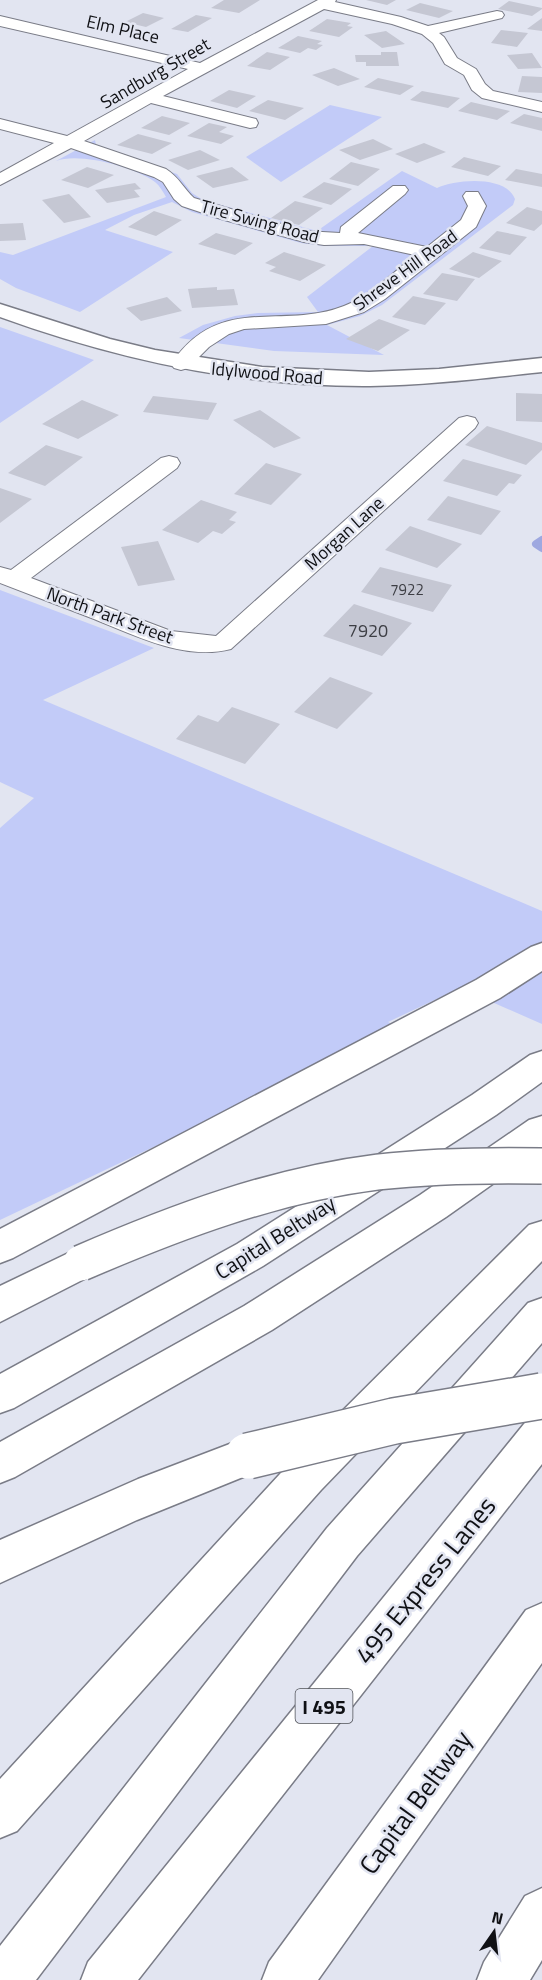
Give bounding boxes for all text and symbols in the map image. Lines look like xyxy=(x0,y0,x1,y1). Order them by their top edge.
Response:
street label: Elm Place xyxy=(84,8,162,50)
street label: Sandburg Street xyxy=(95,30,215,115)
street label: Tire Swing Road xyxy=(198,192,322,250)
street label: Shreve Hill Road xyxy=(347,223,463,317)
street label: Idylwood Road xyxy=(210,355,324,391)
street label: Morgan Lane xyxy=(298,490,390,576)
house number: 7922 xyxy=(390,578,424,601)
street label: North Park Street xyxy=(43,580,178,651)
house number: 7920 xyxy=(348,617,388,644)
street label: Capital Beltway xyxy=(208,1187,342,1287)
street label: 495 Express Lanes xyxy=(345,1488,505,1672)
road number: I 495 xyxy=(296,1689,352,1723)
street label: Capital Beltway xyxy=(349,1722,481,1882)
north arrow xyxy=(464,1902,524,1962)
text: N xyxy=(489,1904,506,1930)

